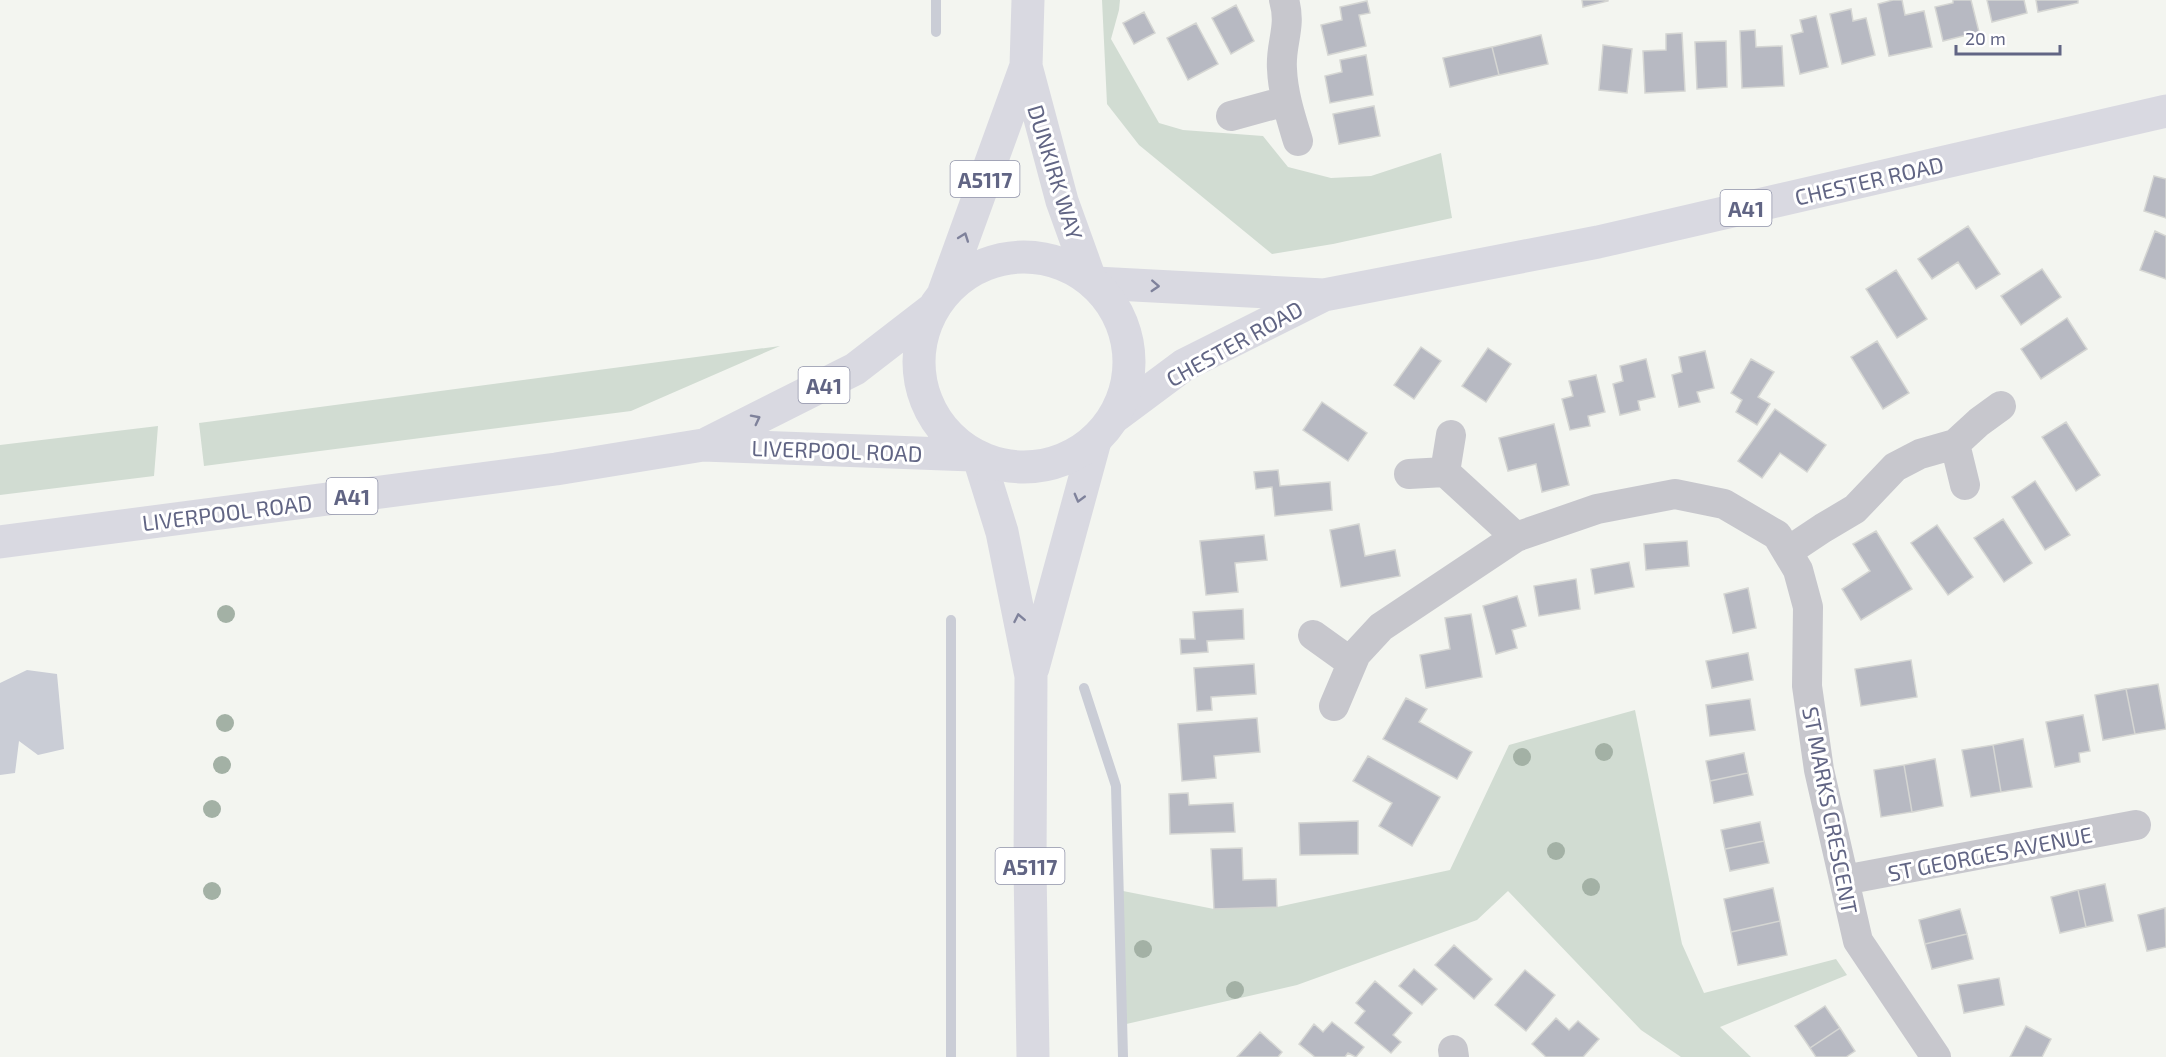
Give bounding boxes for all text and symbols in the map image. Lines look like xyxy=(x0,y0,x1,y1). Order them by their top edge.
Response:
scale bar xyxy=(1956,18,2060,56)
text: 20 m xyxy=(1965,27,2006,49)
street label: DUNKIRK WAY xyxy=(1023,101,1089,243)
street label: CHESTER ROAD xyxy=(1792,150,1946,210)
road number: A5117 xyxy=(950,161,1020,197)
road number: A41 xyxy=(1720,190,1772,226)
one-way arrow xyxy=(956,233,969,243)
one-way arrow xyxy=(1150,279,1159,292)
street label: CHESTER ROAD xyxy=(1161,295,1307,391)
road number: A41 xyxy=(798,367,850,403)
one-way arrow xyxy=(749,414,760,426)
street label: LIVERPOOL ROAD xyxy=(751,434,923,466)
road number: A41 xyxy=(326,478,378,514)
street label: LIVERPOOL ROAD xyxy=(141,489,313,535)
one-way arrow xyxy=(1074,493,1087,503)
one-way arrow xyxy=(1013,613,1026,623)
street label: ST MARKS CRESCENT xyxy=(1798,704,1864,916)
street label: ST GEORGES AVENUE xyxy=(1886,820,2094,886)
road number: A5117 xyxy=(996,848,1064,884)

